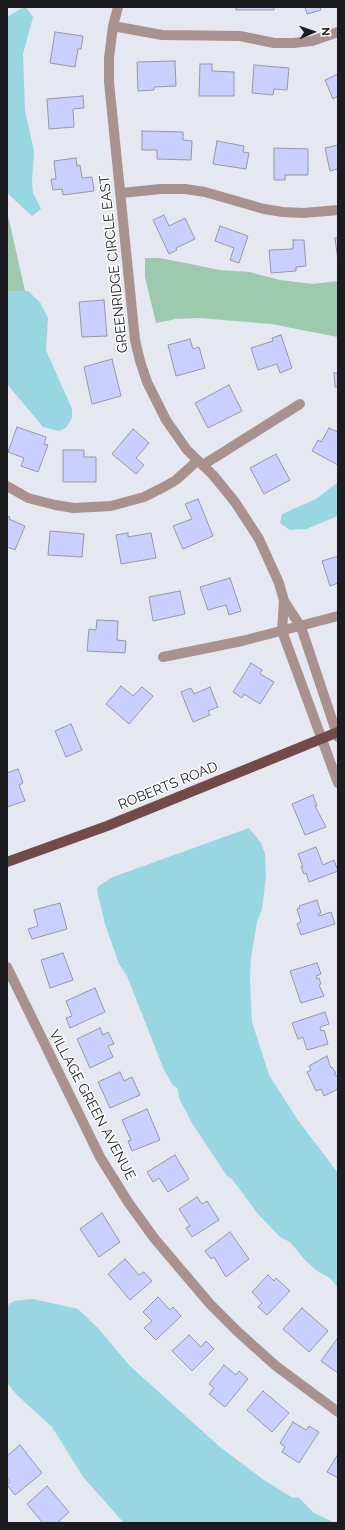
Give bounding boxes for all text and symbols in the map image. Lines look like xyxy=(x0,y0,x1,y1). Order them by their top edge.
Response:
north arrow xyxy=(293,12,333,52)
text: N xyxy=(319,27,332,36)
street label: GREENRIDGE CIRCLE EAST xyxy=(96,174,132,354)
street label: ROBERTS ROAD xyxy=(116,758,220,814)
street label: VILLAGE GREEN AVENUE xyxy=(45,1027,139,1183)

